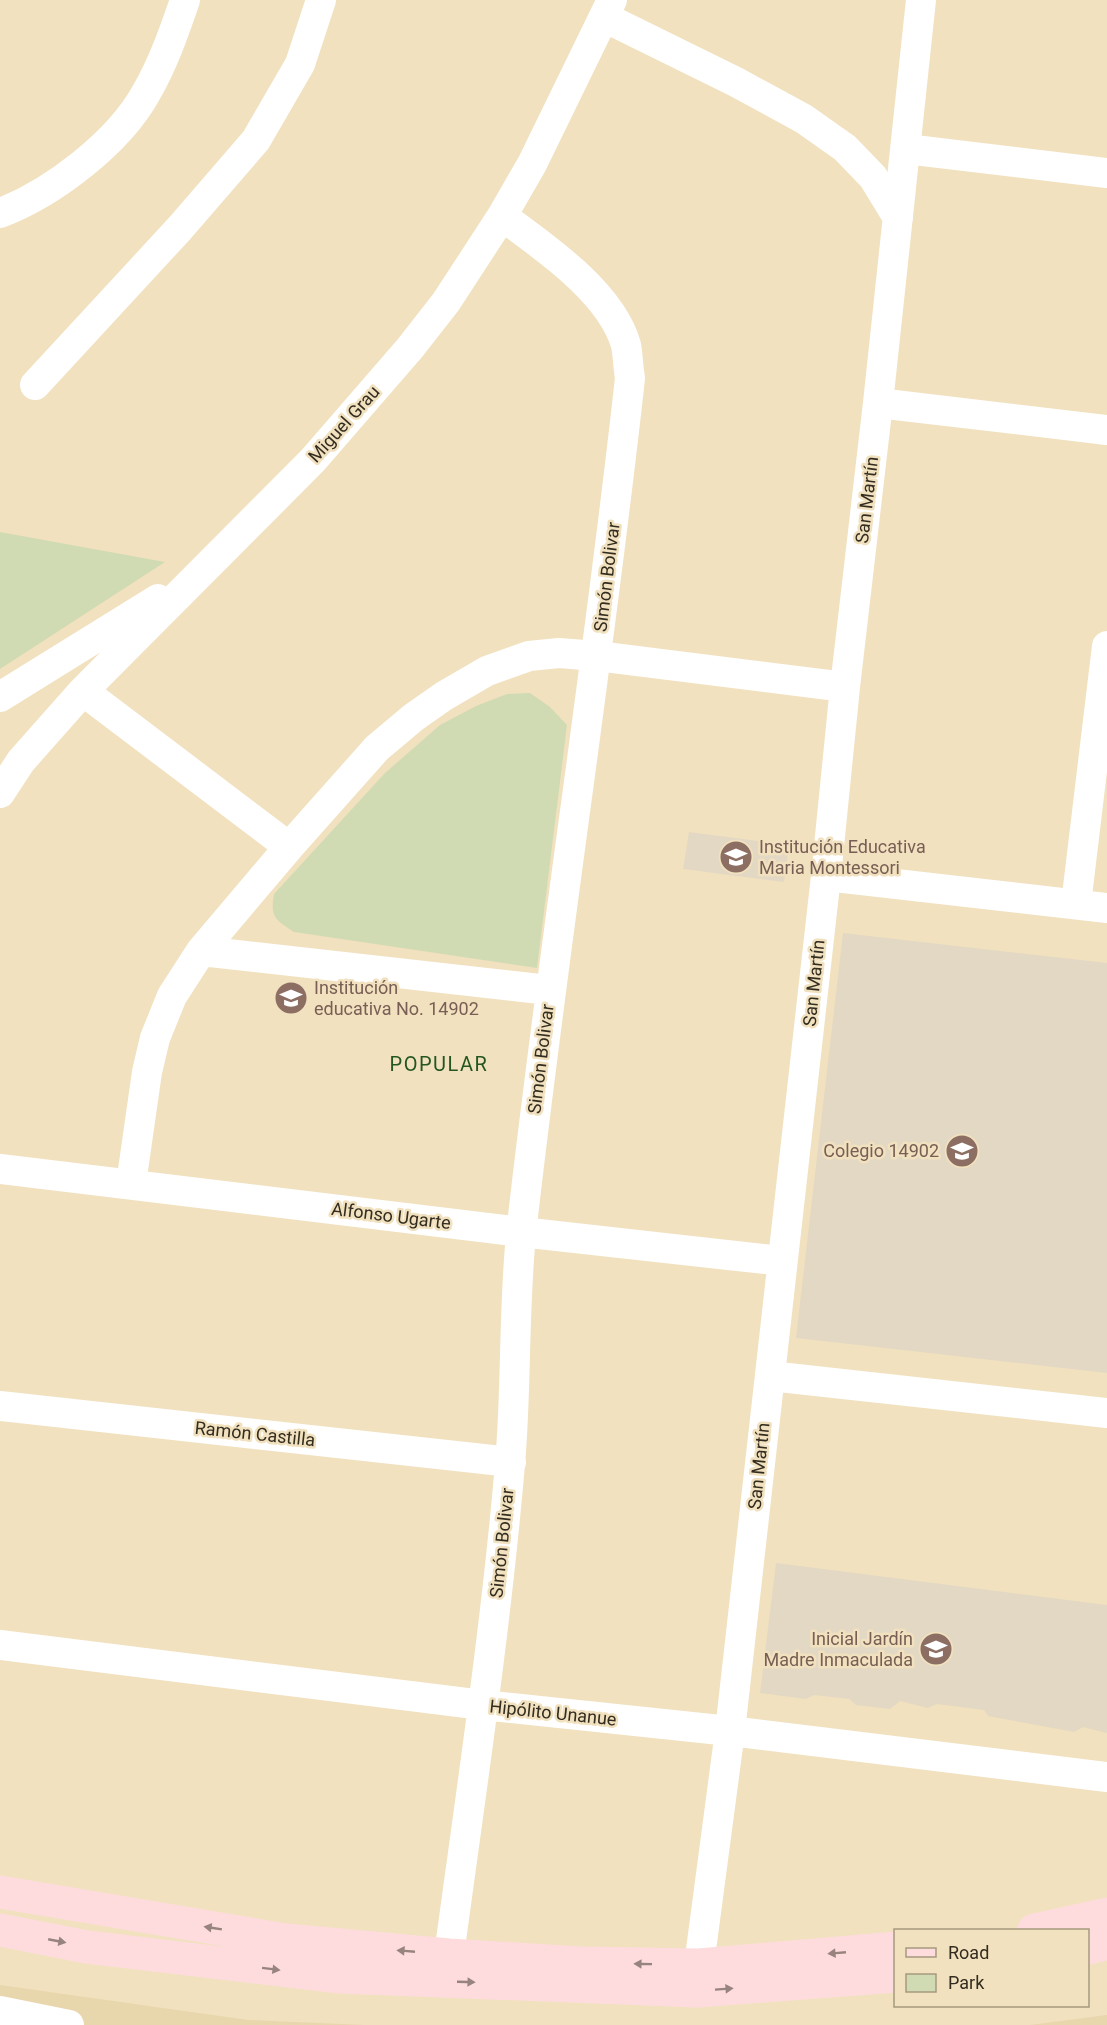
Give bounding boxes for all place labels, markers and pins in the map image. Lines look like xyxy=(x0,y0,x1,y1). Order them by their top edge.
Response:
place label: Institución Educativa Maria Montessori xyxy=(759,836,926,878)
school or university icon: Institución Educativa Maria Montessori xyxy=(718,839,754,875)
place label: Institución educativa No. 14902 xyxy=(314,977,479,1019)
school or university icon: Institución educativa No. 14902 xyxy=(273,980,309,1016)
school or university icon: Colegio 14902 xyxy=(944,1133,980,1169)
place label: Colegio 14902 xyxy=(823,1140,939,1161)
place label: Inicial Jardín Madre Inmaculada xyxy=(764,1628,913,1670)
school or university icon: Inicial Jardín Madre Inmaculada xyxy=(918,1631,954,1667)

